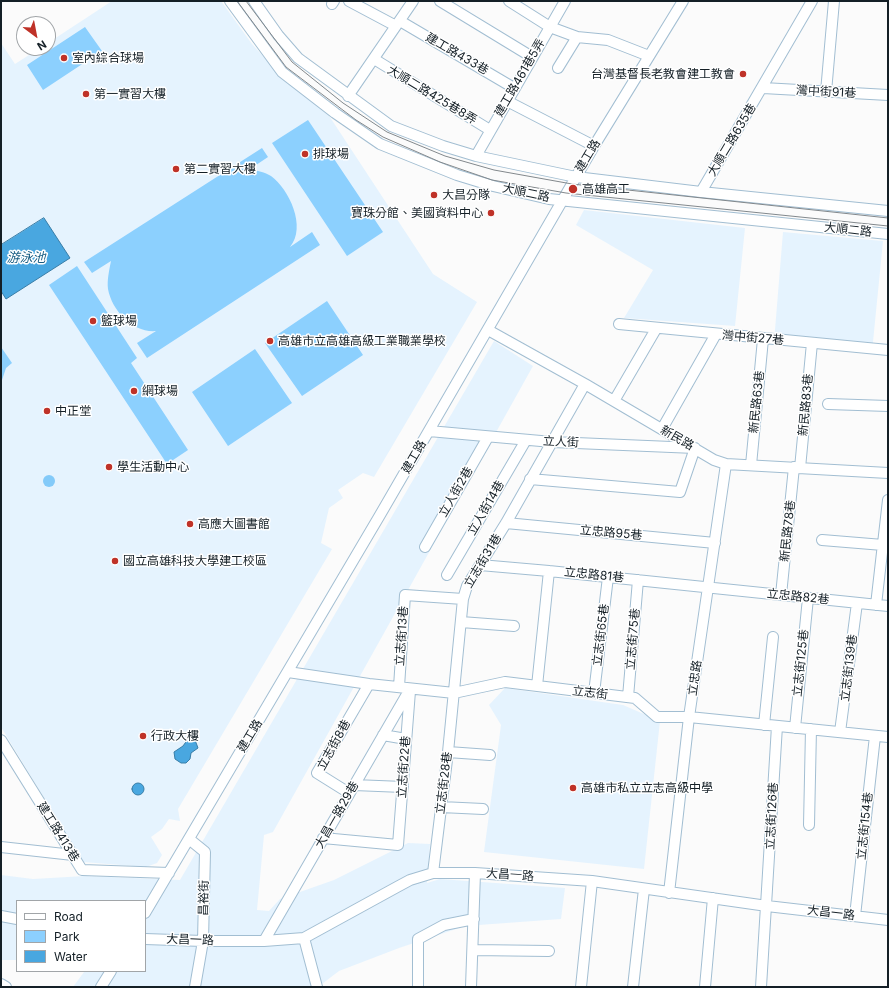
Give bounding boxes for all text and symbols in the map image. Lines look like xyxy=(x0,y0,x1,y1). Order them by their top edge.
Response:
north arrow xyxy=(16,16,56,56)
street label: 建工路433巷 xyxy=(423,30,491,78)
text: N xyxy=(35,37,49,53)
street label: 建工路461巷5弄 xyxy=(492,37,548,119)
place label: 室內綜合球場 xyxy=(72,51,144,65)
marker: 室內綜合球場 xyxy=(59,53,69,63)
street label: 大順二路425巷8弄 xyxy=(385,63,479,127)
place label: 台灣基督長老教會建工教會 xyxy=(591,67,735,81)
marker: 台灣基督長老教會建工教會 xyxy=(738,69,748,79)
street label: 灣中街91巷 xyxy=(796,83,856,101)
place label: 第一實習大樓 xyxy=(94,87,166,101)
marker: 第一實習大樓 xyxy=(81,89,91,99)
street label: 大順二路635巷 xyxy=(705,101,759,179)
street label: 建工路 xyxy=(573,137,603,175)
place label: 排球場 xyxy=(313,147,349,161)
marker: 排球場 xyxy=(300,149,310,159)
place label: 第二實習大樓 xyxy=(184,162,256,176)
marker: 第二實習大樓 xyxy=(171,164,181,174)
street label: 大順二路 xyxy=(501,181,551,205)
place label: 高雄高工 xyxy=(582,182,630,196)
marker: 高雄高工 xyxy=(567,183,579,195)
place label: 大昌分隊 xyxy=(442,188,490,202)
marker: 大昌分隊 xyxy=(429,190,439,200)
place label: 寶珠分館、美國資料中心 xyxy=(351,206,483,220)
marker: 寶珠分館、美國資料中心 xyxy=(486,208,496,218)
street label: 大順二路 xyxy=(823,220,873,240)
water label: 游泳池 xyxy=(7,250,45,266)
place label: 籃球場 xyxy=(101,314,137,328)
marker: 籃球場 xyxy=(88,316,98,326)
street label: 灣中街27巷 xyxy=(721,328,785,348)
place label: 高雄市立高雄高級工業職業學校 xyxy=(278,334,446,348)
marker: 高雄市立高雄高級工業職業學校 xyxy=(265,336,275,346)
street label: 新民路63巷 xyxy=(747,370,767,434)
street label: 新民路83巷 xyxy=(796,373,816,437)
place label: 網球場 xyxy=(142,384,178,398)
marker: 網球場 xyxy=(129,386,139,396)
place label: 中正堂 xyxy=(55,404,91,418)
marker: 中正堂 xyxy=(42,406,52,416)
street label: 新民路 xyxy=(658,423,696,453)
street label: 立人街 xyxy=(543,434,579,450)
street label: 建工路 xyxy=(399,438,429,476)
place label: 學生活動中心 xyxy=(117,460,189,474)
marker: 學生活動中心 xyxy=(104,462,114,472)
street label: 立人街2巷 xyxy=(436,464,476,520)
street label: 立人街14巷 xyxy=(465,478,507,538)
street label: 新民路78巷 xyxy=(778,499,798,563)
place label: 高應大圖書館 xyxy=(198,517,270,531)
marker: 高應大圖書館 xyxy=(185,519,195,529)
street label: 立忠路95巷 xyxy=(579,523,643,543)
street label: 立志街31巷 xyxy=(461,531,505,591)
place label: 國立高雄科技大學建工校區 xyxy=(123,554,267,568)
marker: 國立高雄科技大學建工校區 xyxy=(110,556,120,566)
street label: 立忠路81巷 xyxy=(563,565,625,585)
street label: 立忠路82巷 xyxy=(766,587,830,607)
street label: 立志街65巷 xyxy=(590,603,612,667)
street label: 立志街13巷 xyxy=(393,605,411,667)
street label: 立志街75巷 xyxy=(623,608,643,670)
street label: 立志街125巷 xyxy=(790,629,812,697)
street label: 立志街139巷 xyxy=(838,634,860,702)
street label: 立忠路 xyxy=(685,659,705,697)
street label: 立志街 xyxy=(571,684,609,702)
street label: 建工路 xyxy=(235,717,265,755)
street label: 立志街8巷 xyxy=(314,717,354,773)
place label: 行政大樓 xyxy=(151,729,199,743)
marker: 行政大樓 xyxy=(138,731,148,741)
street label: 立志街22巷 xyxy=(395,735,413,799)
street label: 立志街28巷 xyxy=(433,751,455,815)
street label: 大昌一路29巷 xyxy=(312,779,362,851)
place label: 高雄市私立立志高級中學 xyxy=(581,781,713,795)
street label: 立志街126巷 xyxy=(763,782,781,850)
marker: 高雄市私立立志高級中學 xyxy=(568,783,578,793)
street label: 立志街154巷 xyxy=(854,791,876,861)
street label: 建工路413巷 xyxy=(34,799,82,865)
street label: 大昌一路 xyxy=(486,866,534,884)
street label: 昌裕街 xyxy=(196,880,212,916)
legend xyxy=(16,900,146,972)
street label: 大昌一路 xyxy=(806,903,856,923)
text: Road xyxy=(54,909,83,924)
text: Park xyxy=(54,929,80,944)
street label: 大昌一路 xyxy=(166,932,214,948)
text: Water xyxy=(54,949,87,964)

